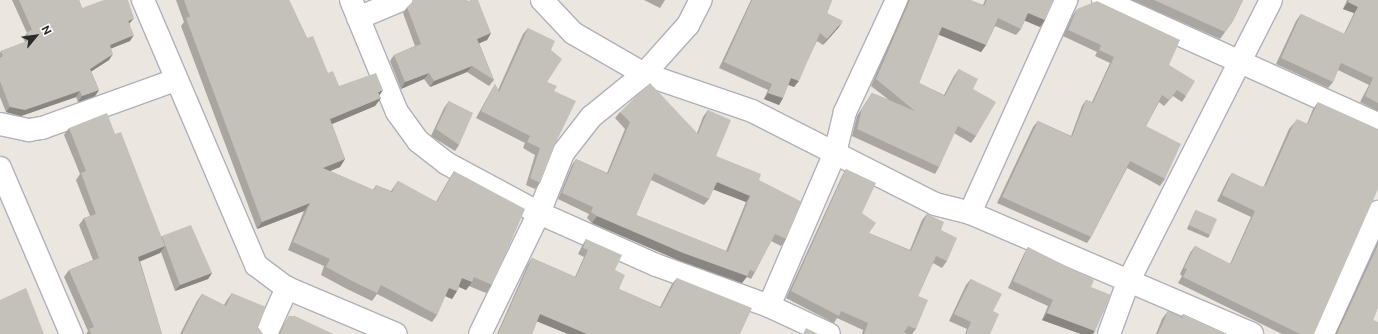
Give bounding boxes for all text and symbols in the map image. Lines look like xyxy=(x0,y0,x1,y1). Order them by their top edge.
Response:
north arrow xyxy=(16,16,56,56)
text: N xyxy=(39,24,54,37)

